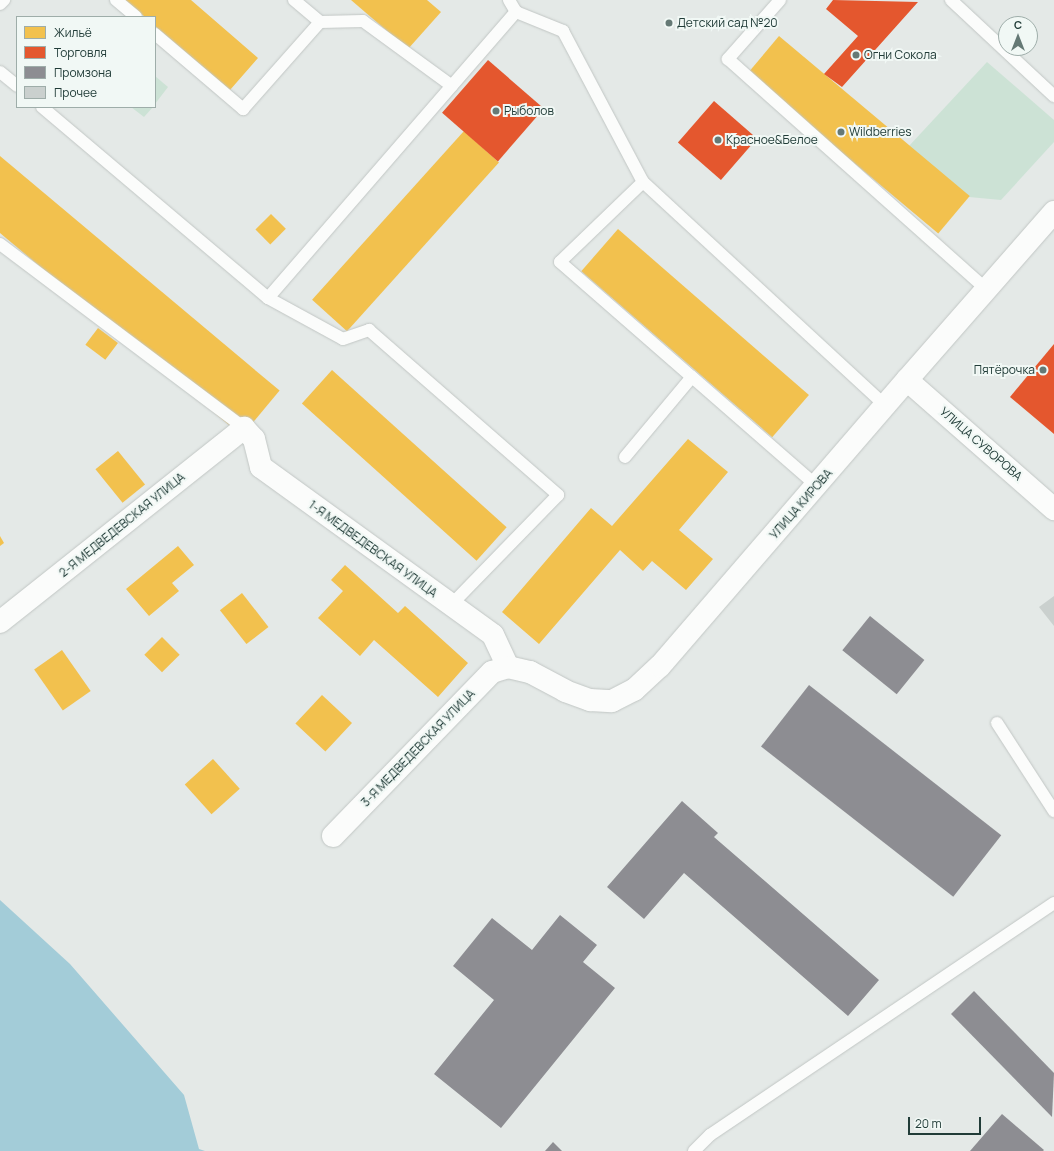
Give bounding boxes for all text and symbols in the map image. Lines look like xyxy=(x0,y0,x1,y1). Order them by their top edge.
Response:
legend xyxy=(16,16,156,108)
place label: Детский сад №20 xyxy=(677,16,778,30)
north arrow xyxy=(998,16,1038,56)
text: С xyxy=(1014,17,1022,32)
marker: Детский сад №20 xyxy=(664,18,674,28)
text: Жильё xyxy=(54,24,92,41)
text: Торговля xyxy=(54,44,107,61)
place label: Огни Сокола xyxy=(864,48,937,62)
marker: Огни Сокола xyxy=(851,50,861,60)
text: Промзона xyxy=(54,64,112,81)
text: Прочее xyxy=(54,84,97,101)
place label: Рыболов xyxy=(504,104,554,118)
marker: Рыболов xyxy=(491,106,501,116)
place label: Wildberries xyxy=(849,125,912,139)
marker: Wildberries xyxy=(836,127,846,137)
place label: Красное&Белое xyxy=(726,133,818,147)
marker: Красное&Белое xyxy=(713,135,723,145)
place label: Пятёрочка xyxy=(974,363,1035,377)
marker: Пятёрочка xyxy=(1038,365,1048,375)
street label: УЛИЦА СУВОРОВА xyxy=(937,404,1025,484)
street label: УЛИЦА КИРОВА xyxy=(767,466,835,542)
street label: 2-Я МЕДВЕДЕВСКАЯ УЛИЦА xyxy=(56,470,188,580)
street label: 1-Я МЕДВЕДЕВСКАЯ УЛИЦА xyxy=(306,497,440,601)
street label: 3-Я МЕДВЕДЕВСКАЯ УЛИЦА xyxy=(358,686,478,810)
scale bar xyxy=(910,1109,983,1135)
text: 20 m xyxy=(915,1115,942,1132)

